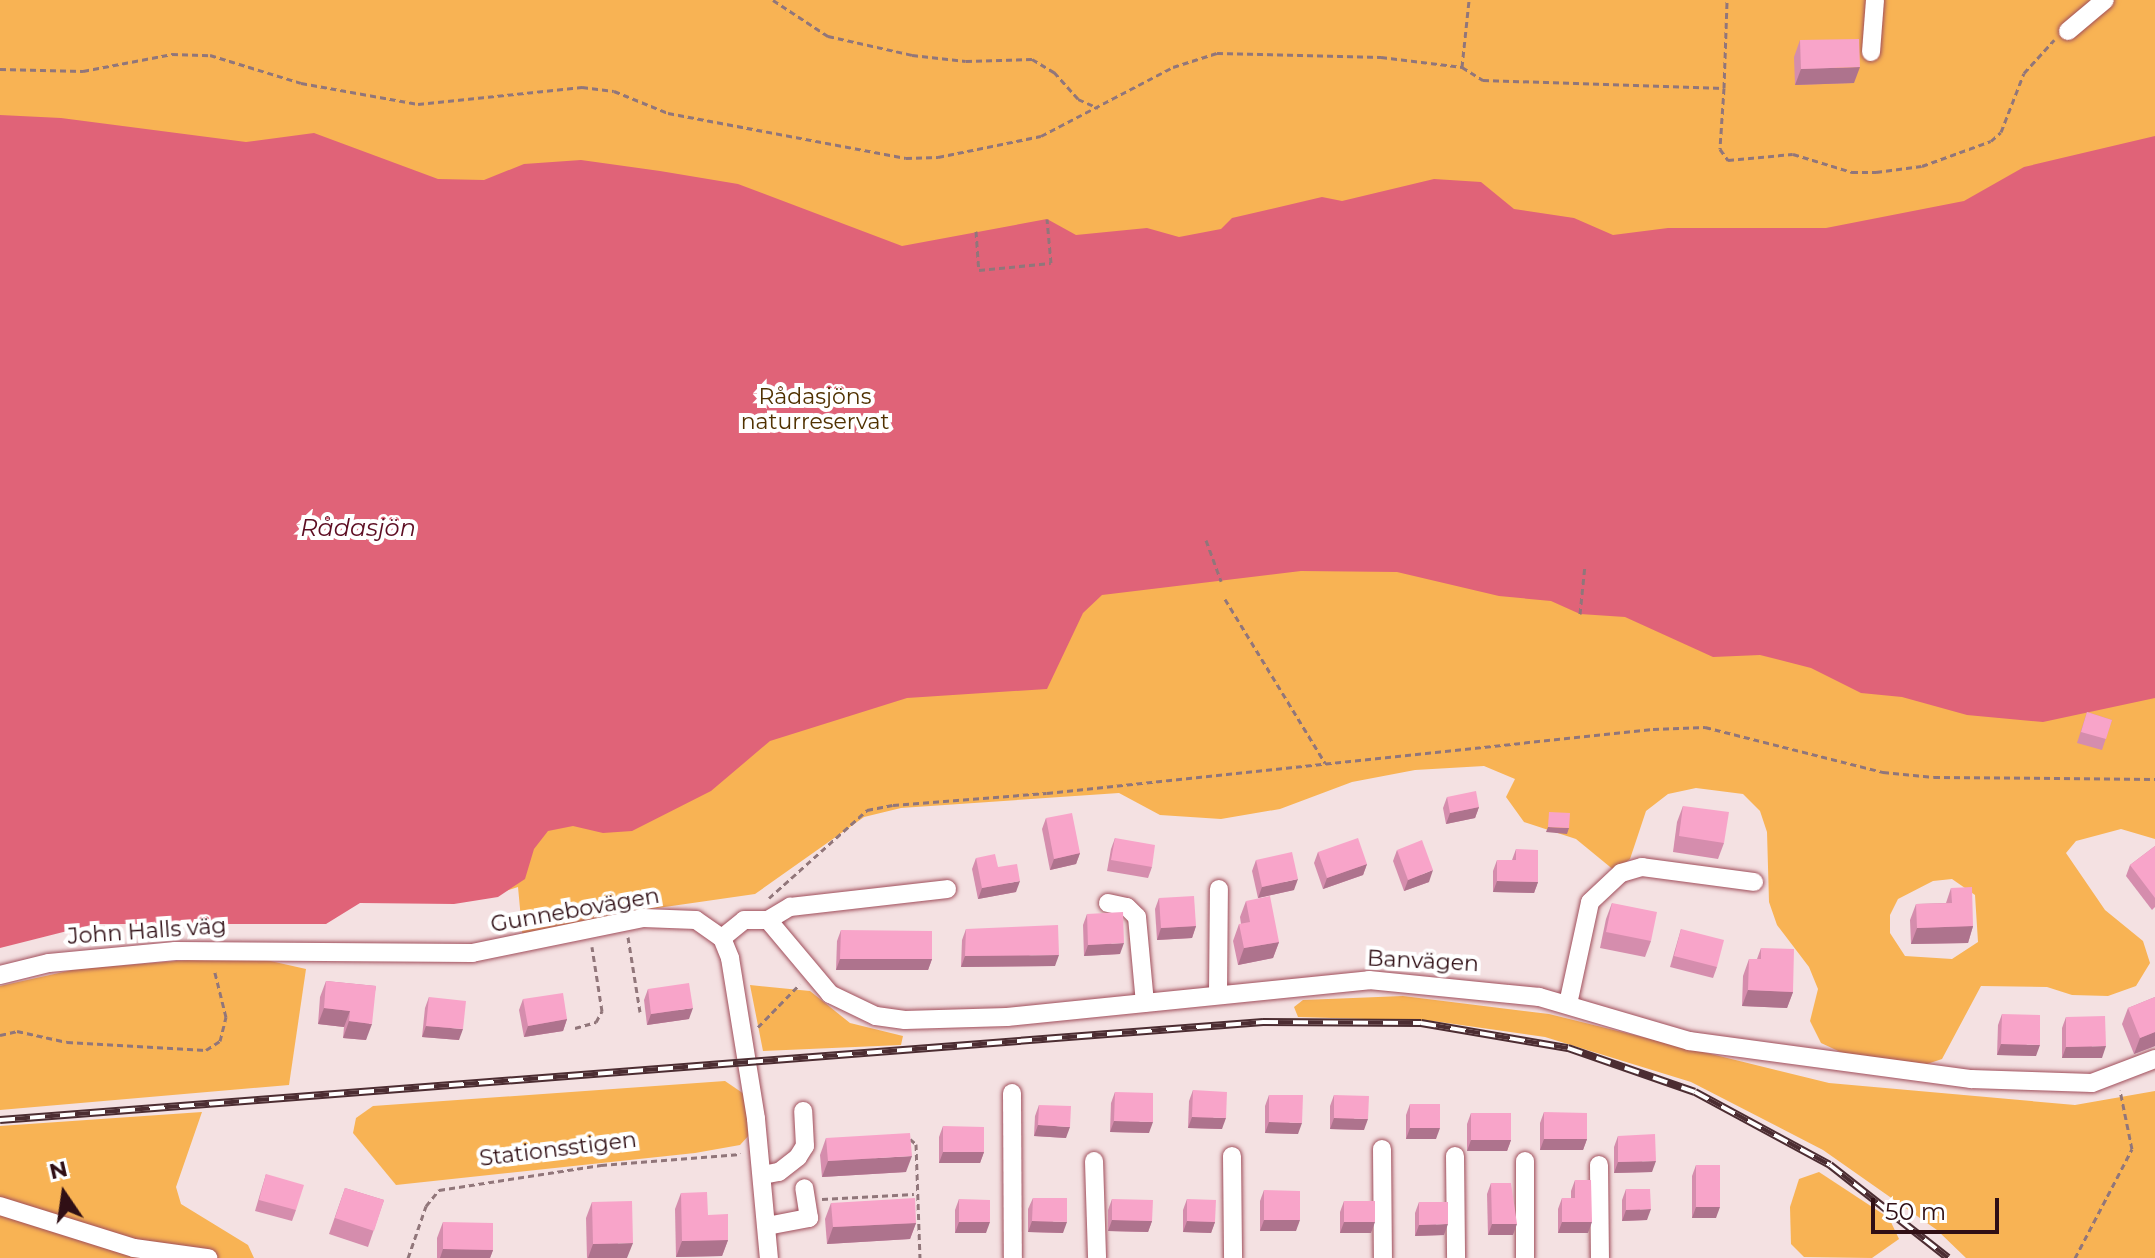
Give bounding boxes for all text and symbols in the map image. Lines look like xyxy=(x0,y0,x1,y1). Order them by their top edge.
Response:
park label: Rådasjöns naturreservat xyxy=(741,383,889,434)
water label: Rådasjön xyxy=(300,514,416,542)
street label: Gunnebovägen xyxy=(489,882,661,938)
street label: John Halls väg xyxy=(67,912,227,950)
street label: Banvägen xyxy=(1366,945,1480,977)
street label: Stationsstigen xyxy=(478,1126,638,1172)
north arrow xyxy=(24,1154,104,1234)
text: N xyxy=(47,1155,70,1185)
scale bar xyxy=(1875,1182,2003,1232)
text: 50 m xyxy=(1885,1197,1946,1226)

